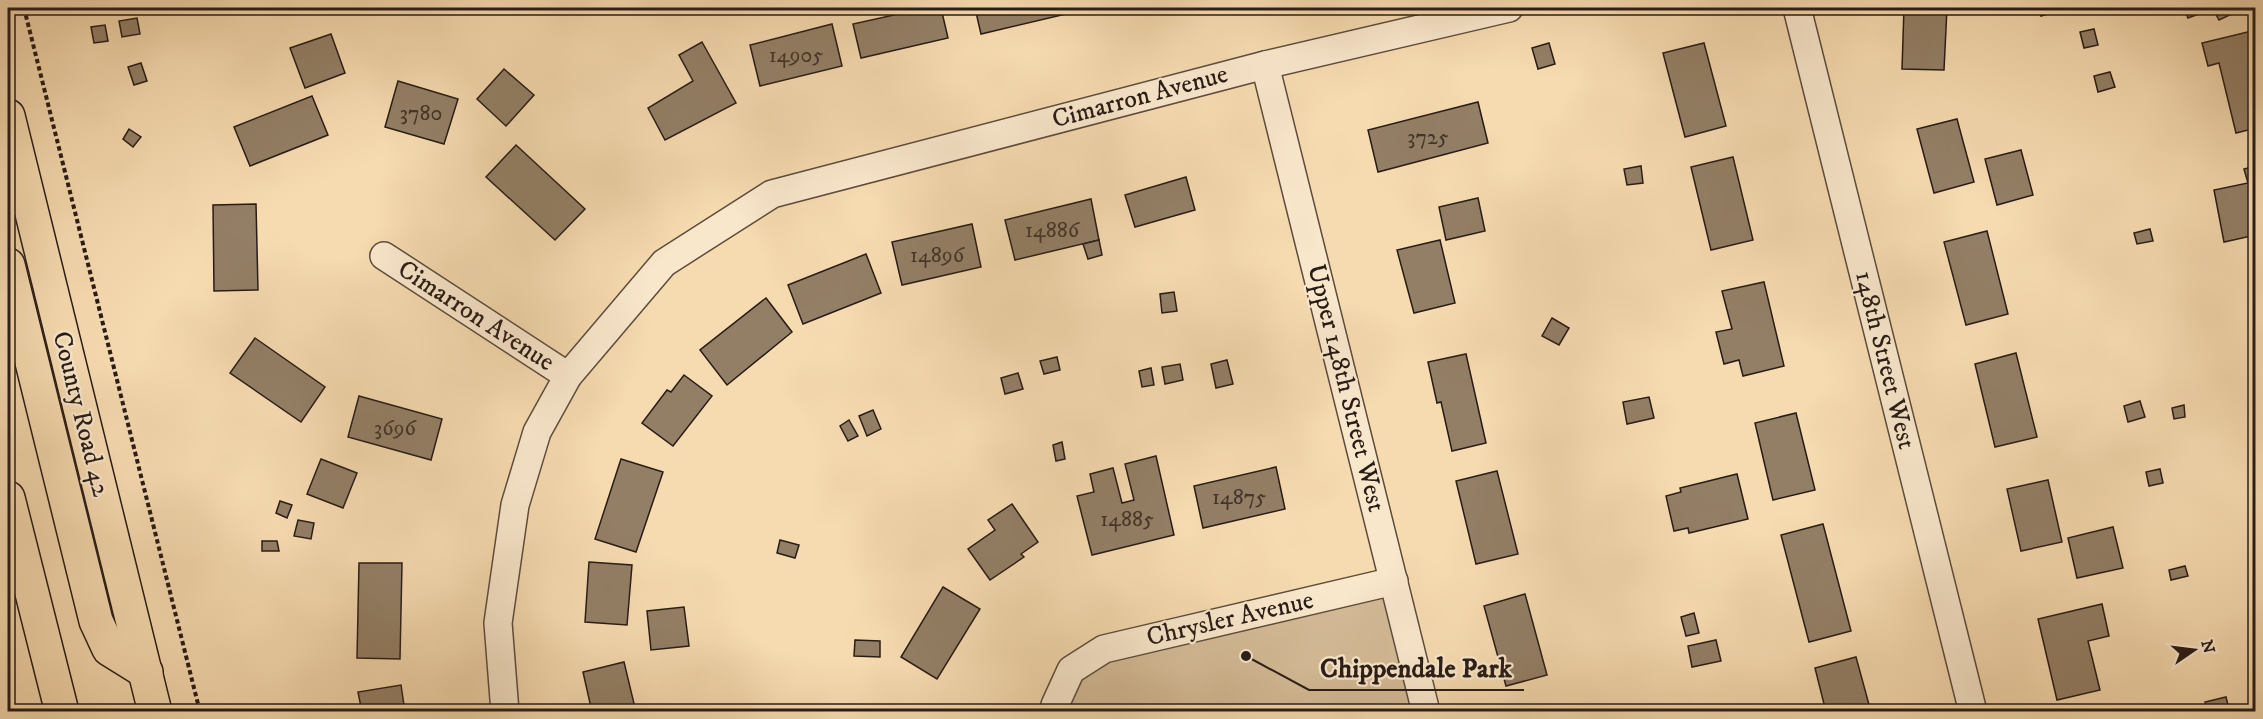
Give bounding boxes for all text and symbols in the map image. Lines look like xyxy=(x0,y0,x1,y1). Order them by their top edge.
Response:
house number: 14905 xyxy=(769,42,823,69)
street label: Cimarron Avenue xyxy=(1049,58,1231,136)
house number: 3780 xyxy=(400,100,442,127)
house number: 3725 xyxy=(1407,124,1449,151)
house number: 14886 xyxy=(1025,217,1081,244)
house number: 14896 xyxy=(910,242,966,269)
street label: Cimarron Avenue xyxy=(391,253,561,379)
street label: Upper 148th Street West xyxy=(1299,261,1393,515)
street label: 148th Street West xyxy=(1847,267,1923,453)
street label: County Road 42 xyxy=(45,328,118,500)
house number: 3696 xyxy=(374,415,418,442)
house number: 14875 xyxy=(1212,484,1266,511)
house number: 14885 xyxy=(1100,506,1154,533)
street label: Chrysler Avenue xyxy=(1143,584,1317,654)
north arrow xyxy=(2164,620,2224,680)
text: N xyxy=(2196,638,2219,655)
callout: Chippendale Park xyxy=(1309,645,1524,690)
text: Chippendale Park xyxy=(1320,652,1512,686)

